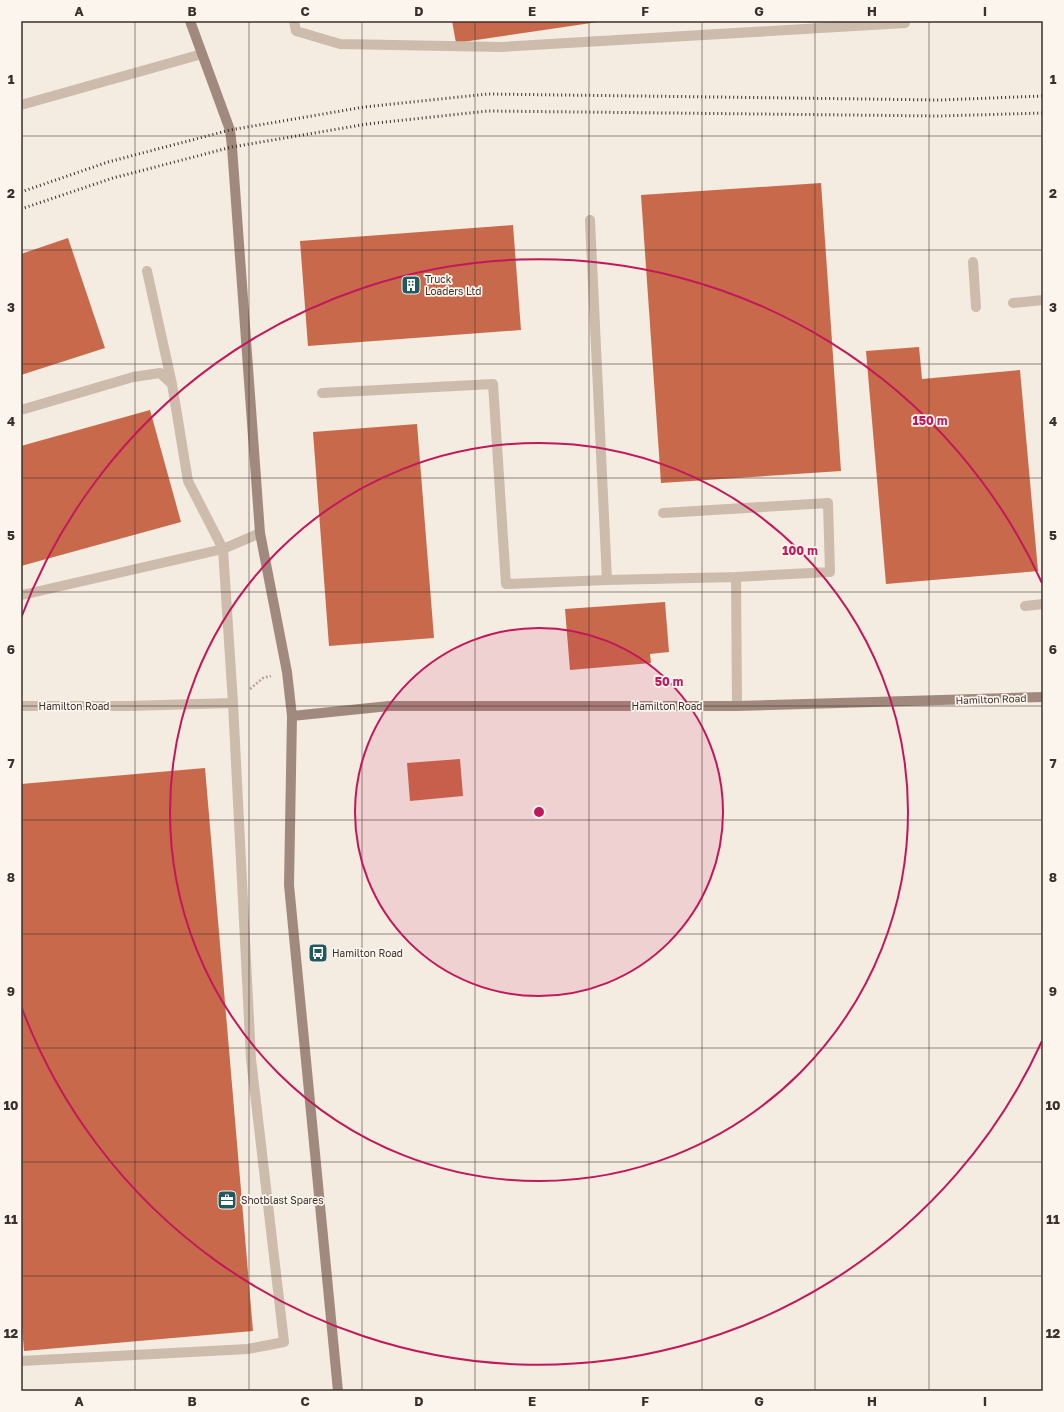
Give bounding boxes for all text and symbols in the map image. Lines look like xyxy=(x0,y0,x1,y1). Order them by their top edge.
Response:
text: A xyxy=(74,3,84,19)
text: B xyxy=(187,3,197,19)
text: C xyxy=(300,3,310,19)
text: D xyxy=(414,3,424,19)
text: E xyxy=(528,3,536,19)
text: F xyxy=(641,3,649,19)
text: G xyxy=(754,3,764,19)
text: H xyxy=(867,3,877,19)
text: I xyxy=(983,3,987,19)
text: 1 xyxy=(8,71,15,87)
text: 1 xyxy=(1050,71,1057,87)
text: 2 xyxy=(7,185,15,201)
text: 2 xyxy=(1049,185,1057,201)
place label: Truck Loaders Ltd xyxy=(425,273,481,297)
building icon: Truck Loaders Ltd xyxy=(400,274,422,296)
text: 3 xyxy=(7,299,15,315)
text: 3 xyxy=(1049,299,1057,315)
text: 4 xyxy=(7,413,15,429)
text: 150 m xyxy=(913,413,947,428)
text: 4 xyxy=(1049,413,1057,429)
text: 5 xyxy=(7,527,15,543)
text: 5 xyxy=(1049,527,1057,543)
text: 100 m xyxy=(782,543,818,558)
text: 6 xyxy=(7,641,15,657)
text: 6 xyxy=(1049,641,1057,657)
text: 50 m xyxy=(655,674,683,689)
street label: Hamilton Road xyxy=(955,692,1027,706)
street label: Hamilton Road xyxy=(39,700,109,712)
street label: Hamilton Road xyxy=(632,700,702,712)
text: 7 xyxy=(7,755,15,771)
text: 7 xyxy=(1049,755,1057,771)
centre of rings xyxy=(532,805,546,819)
text: 8 xyxy=(7,869,15,885)
text: 8 xyxy=(1049,869,1057,885)
bus stop icon: Hamilton Road xyxy=(307,942,329,964)
place label: Hamilton Road xyxy=(332,947,403,959)
text: 9 xyxy=(7,983,15,999)
text: 9 xyxy=(1049,983,1057,999)
text: 10 xyxy=(3,1097,19,1113)
text: 10 xyxy=(1045,1097,1061,1113)
office icon: Shotblast Spares xyxy=(216,1189,238,1211)
place label: Shotblast Spares xyxy=(241,1194,323,1206)
text: 11 xyxy=(4,1211,18,1227)
text: 11 xyxy=(1046,1211,1060,1227)
text: 12 xyxy=(4,1325,18,1341)
text: 12 xyxy=(1046,1325,1060,1341)
text: A xyxy=(74,1393,84,1409)
text: B xyxy=(187,1393,197,1409)
text: C xyxy=(300,1393,310,1409)
text: D xyxy=(414,1393,424,1409)
text: E xyxy=(528,1393,536,1409)
text: F xyxy=(641,1393,649,1409)
text: G xyxy=(754,1393,764,1409)
text: H xyxy=(867,1393,877,1409)
text: I xyxy=(983,1393,987,1409)

